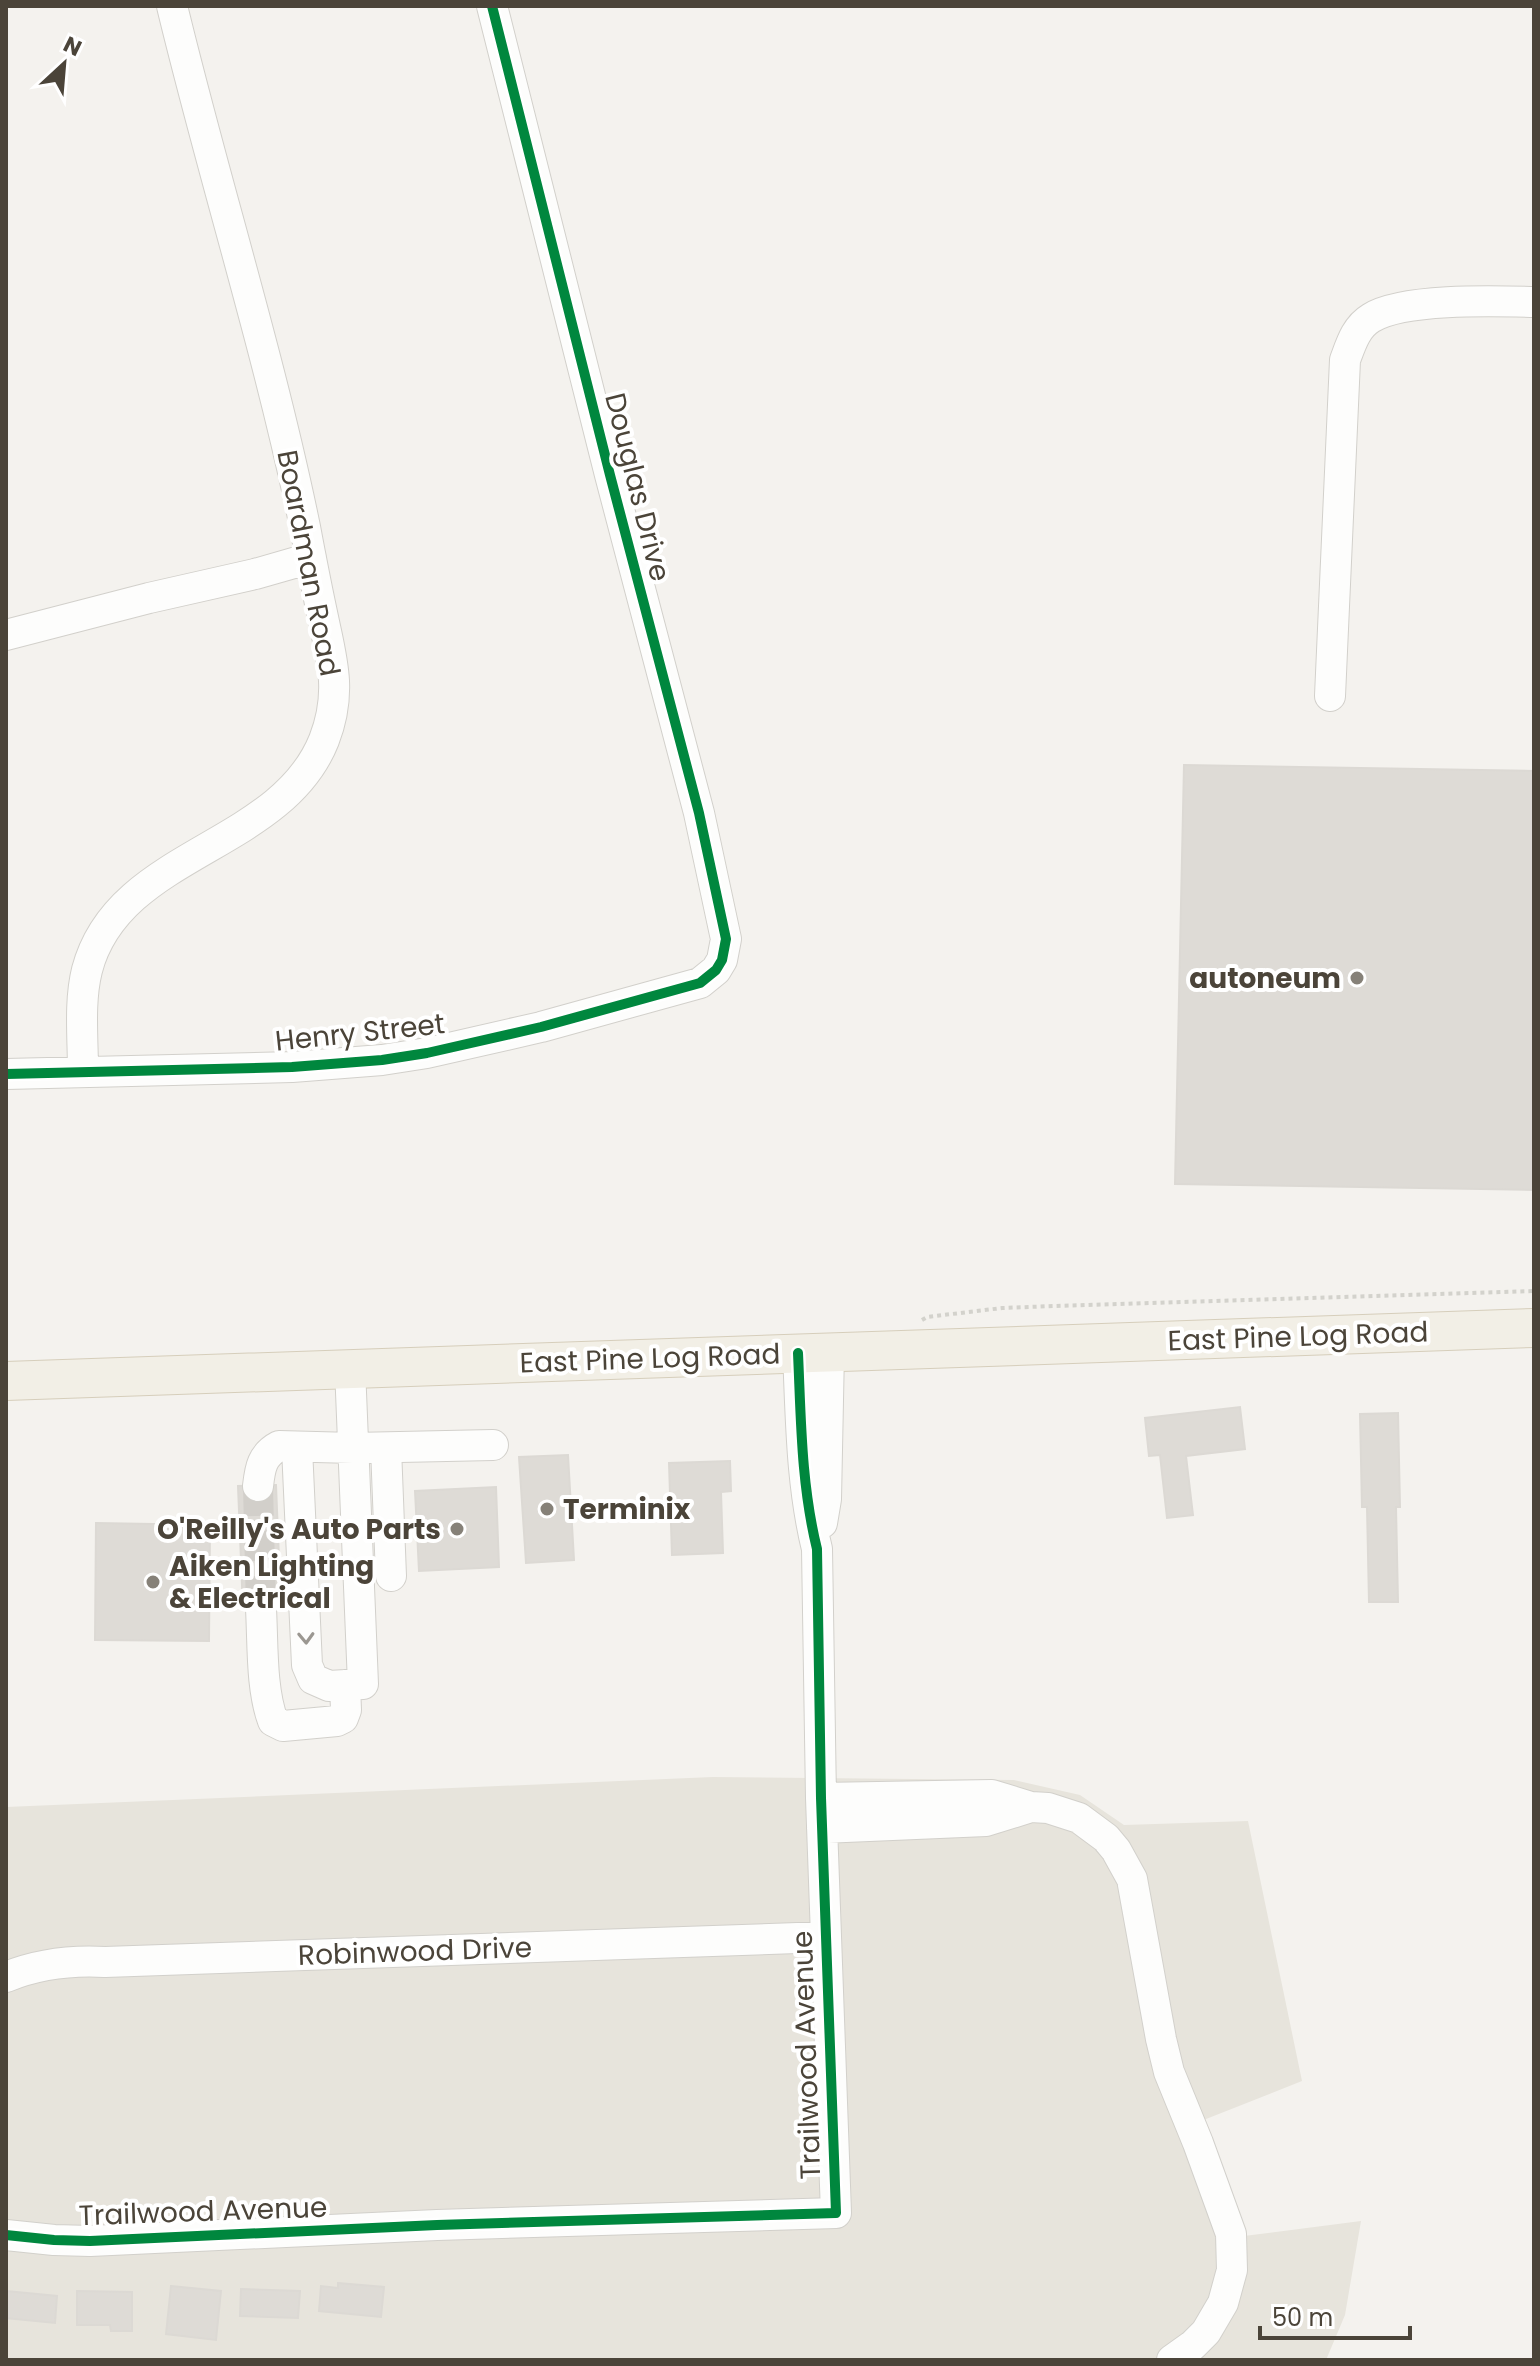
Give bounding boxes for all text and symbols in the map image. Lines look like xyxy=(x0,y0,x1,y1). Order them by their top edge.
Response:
north arrow xyxy=(24,24,104,104)
text: N xyxy=(58,29,87,64)
street label: Douglas Drive xyxy=(595,389,680,585)
street label: Boardman Road xyxy=(267,447,350,679)
place label: autoneum xyxy=(1189,959,1341,998)
marker: autoneum xyxy=(1348,969,1366,987)
street label: Henry Street xyxy=(273,1004,447,1061)
street label: East Pine Log Road xyxy=(1167,1312,1429,1361)
street label: East Pine Log Road xyxy=(519,1334,781,1383)
place label: Terminix xyxy=(563,1490,691,1529)
marker: Terminix xyxy=(538,1500,556,1518)
place label: O'Reilly's Auto Parts xyxy=(157,1510,441,1549)
marker: O'Reilly's Auto Parts xyxy=(448,1520,466,1538)
place label: Aiken Lighting & Electrical xyxy=(169,1547,374,1618)
marker: Aiken Lighting & Electrical xyxy=(144,1573,162,1591)
one-way arrow xyxy=(297,1632,314,1645)
street label: Robinwood Drive xyxy=(297,1928,533,1975)
street label: Trailwood Avenue xyxy=(783,1930,830,2180)
street label: Trailwood Avenue xyxy=(78,2188,328,2235)
scale bar xyxy=(1260,2290,1410,2340)
text: 50 m xyxy=(1272,2301,1333,2334)

